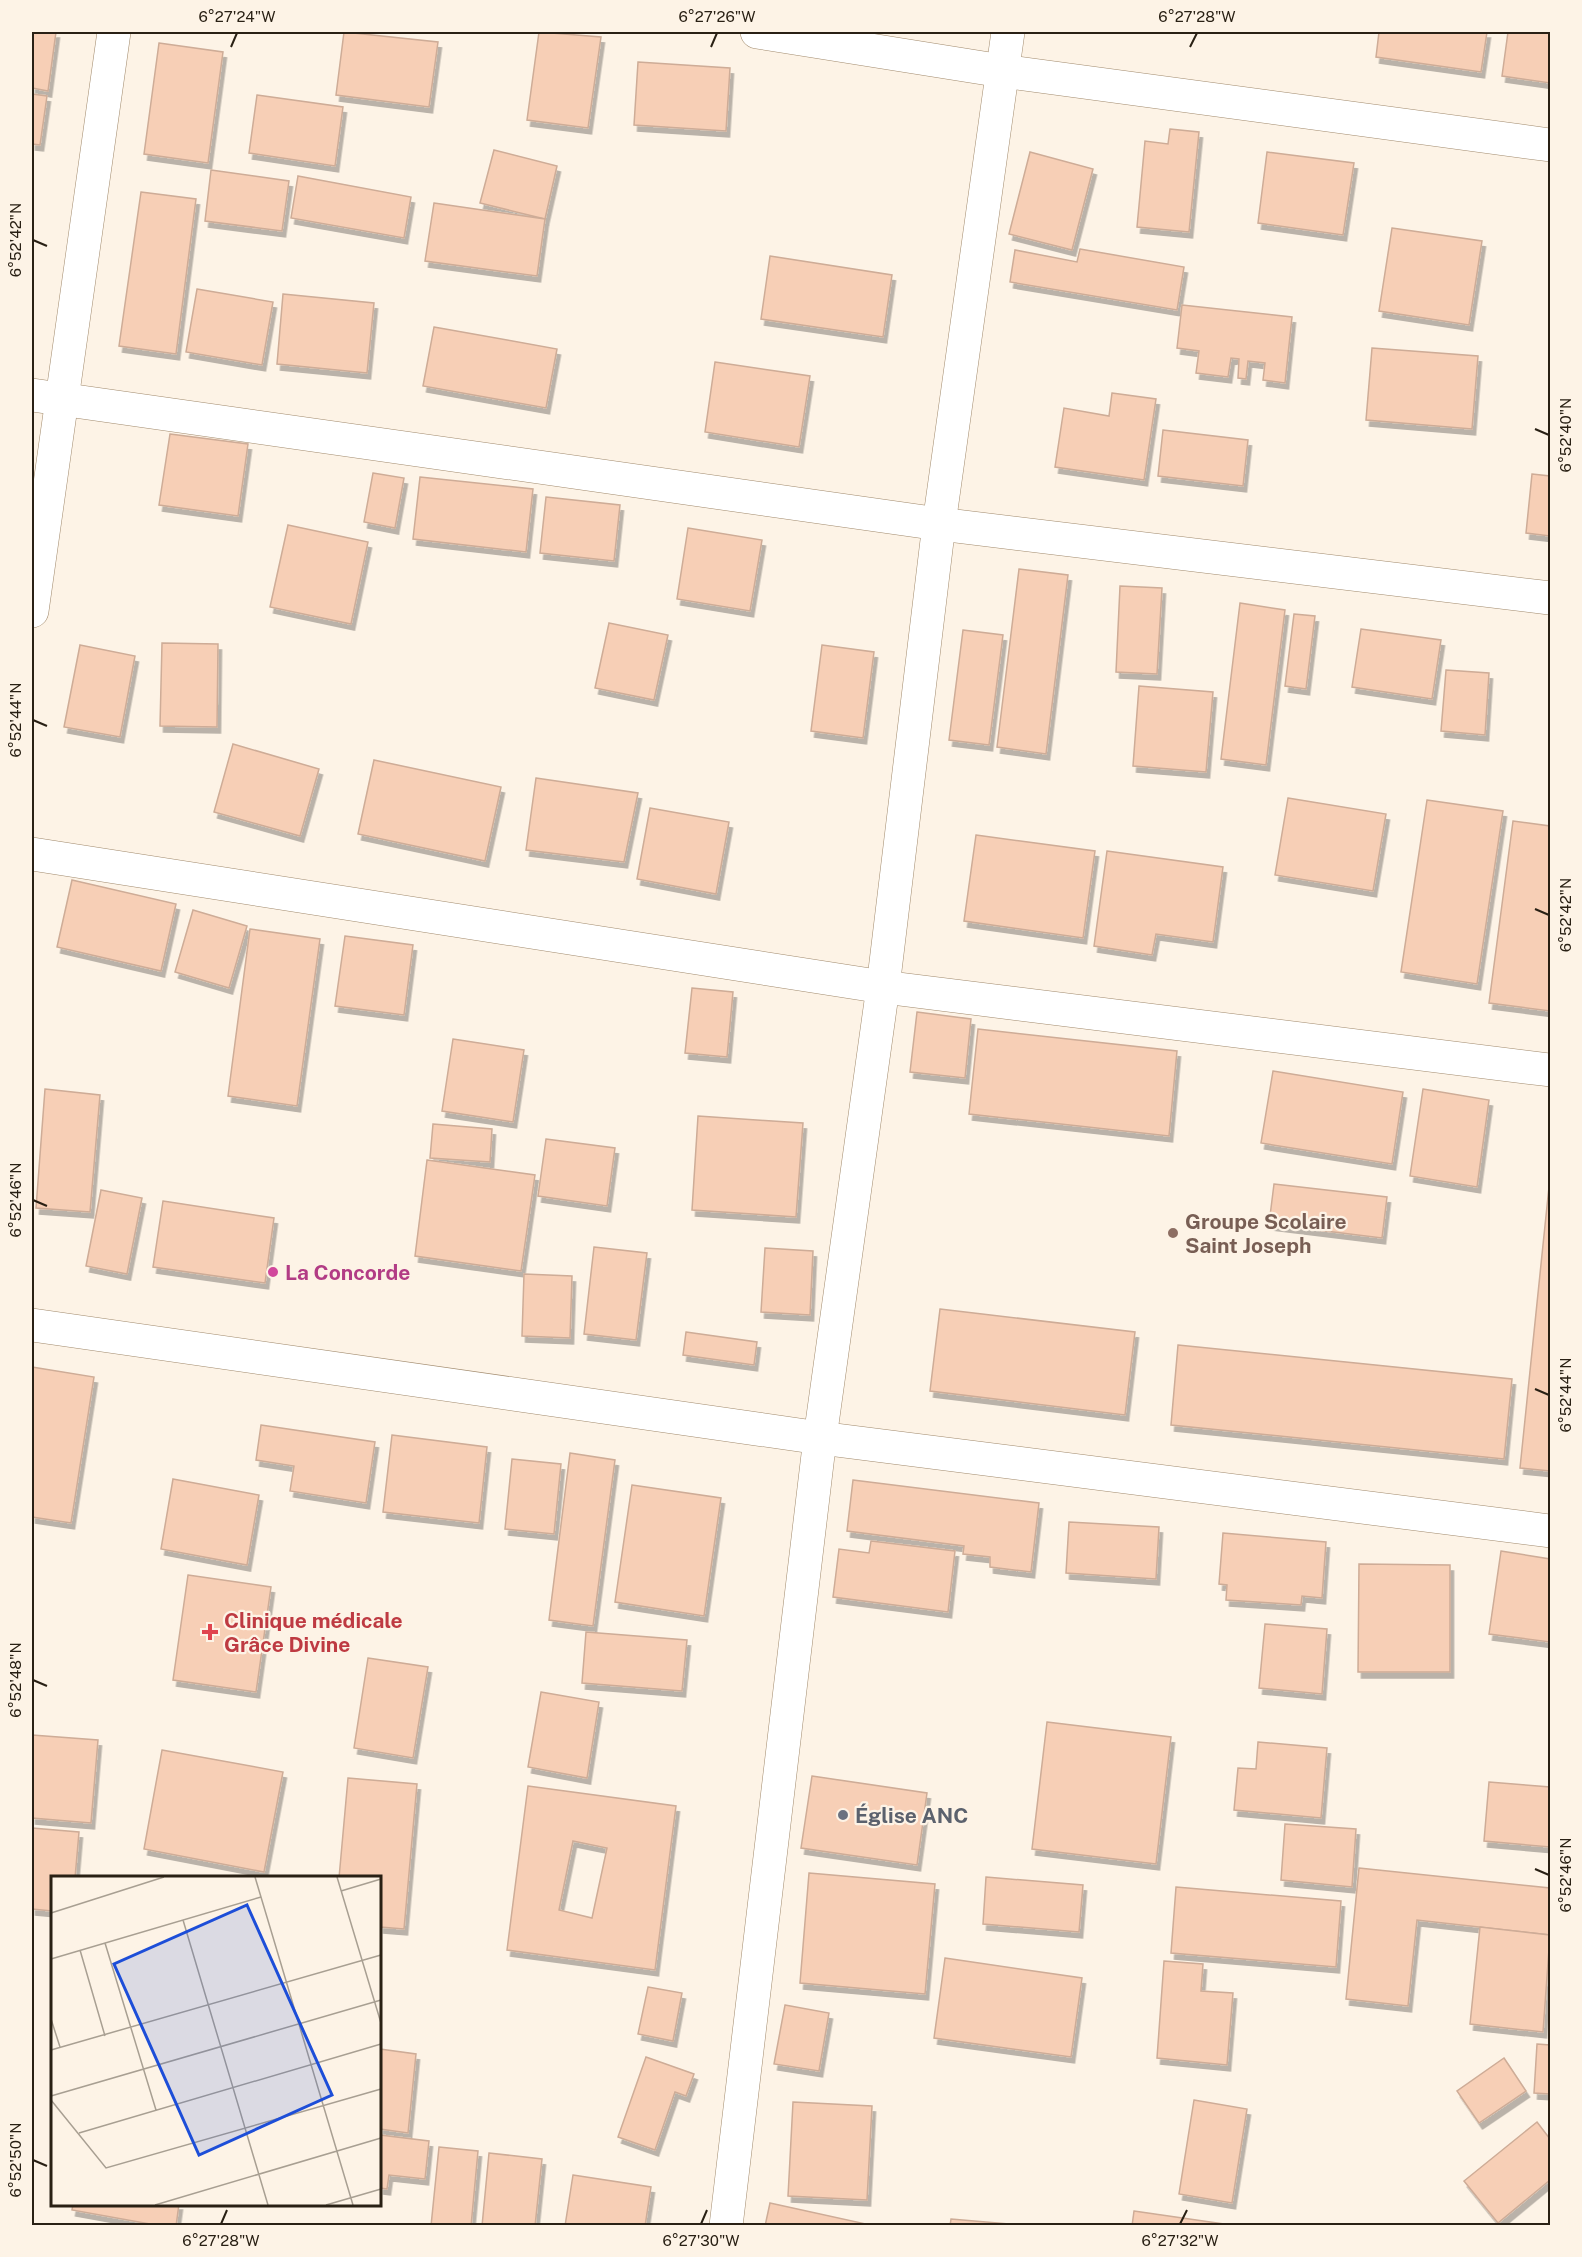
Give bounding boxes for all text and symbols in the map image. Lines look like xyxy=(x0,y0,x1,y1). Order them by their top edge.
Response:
text: 6°27'24"W xyxy=(198,8,276,25)
text: 6°27'26"W xyxy=(679,8,755,25)
text: 6°27'28"W xyxy=(1158,8,1236,25)
text: 6°52'42"N xyxy=(7,203,24,277)
text: 6°52'40"N xyxy=(1557,398,1574,472)
text: 6°52'44"N xyxy=(7,682,24,758)
text: 6°52'42"N xyxy=(1557,878,1574,952)
text: 6°52'46"N xyxy=(7,1162,24,1238)
place label: Groupe Scolaire Saint Joseph xyxy=(1185,1209,1347,1258)
marker: Groupe Scolaire Saint Joseph xyxy=(1166,1226,1180,1240)
place label: La Concorde xyxy=(285,1260,410,1285)
marker: La Concorde xyxy=(266,1265,280,1279)
text: 6°52'44"N xyxy=(1557,1357,1574,1433)
place label: Clinique médicale Grâce Divine xyxy=(224,1608,403,1657)
marker: Clinique médicale Grâce Divine xyxy=(201,1623,219,1641)
text: 6°52'48"N xyxy=(7,1642,24,1718)
place label: Église ANC xyxy=(855,1803,968,1828)
marker: Église ANC xyxy=(836,1808,850,1822)
text: 6°52'46"N xyxy=(1557,1837,1574,1913)
inset map xyxy=(51,1876,381,2206)
text: 6°52'50"N xyxy=(7,2122,24,2198)
text: 6°27'28"W xyxy=(182,2232,260,2249)
text: 6°27'30"W xyxy=(662,2232,740,2249)
text: 6°27'32"W xyxy=(1141,2232,1219,2249)

